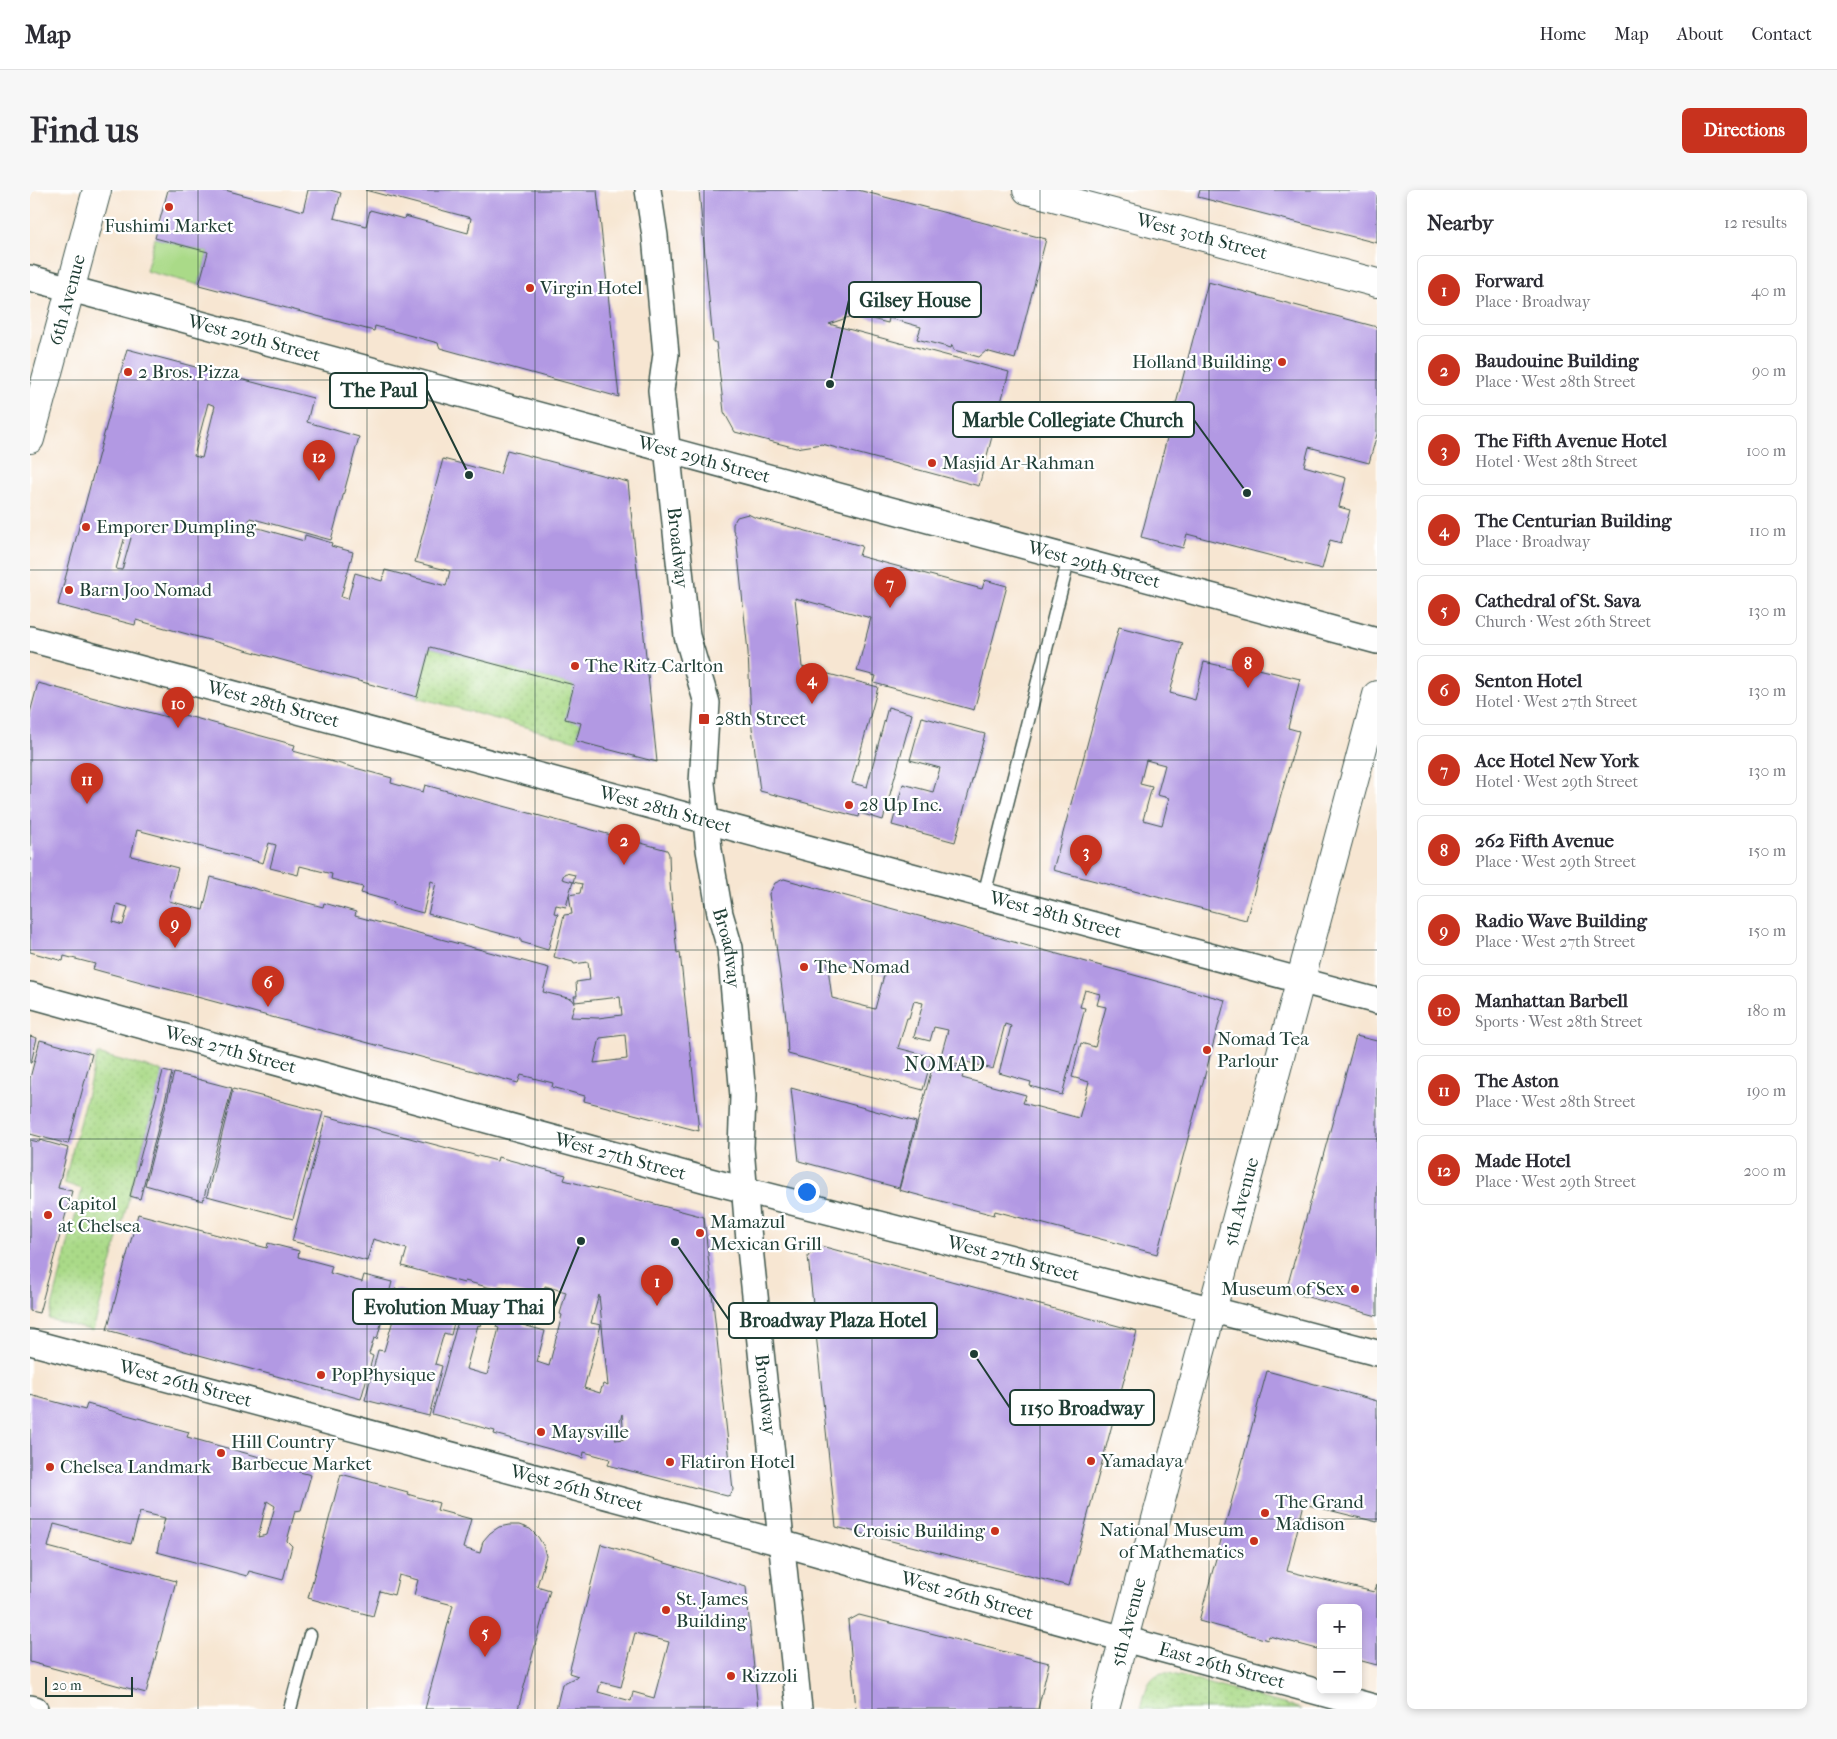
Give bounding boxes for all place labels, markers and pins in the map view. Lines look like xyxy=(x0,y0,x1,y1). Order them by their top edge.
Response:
marker: Fushimi Market xyxy=(163,201,175,213)
place label: Fushimi Market xyxy=(104,215,234,237)
place label: Virgin Hotel xyxy=(539,277,643,299)
marker: Virgin Hotel xyxy=(524,282,536,294)
callout: Gilsey House xyxy=(849,282,981,317)
place label: Holland Building xyxy=(1132,351,1273,373)
marker: Holland Building xyxy=(1276,356,1288,368)
place label: 2 Bros. Pizza xyxy=(138,361,239,383)
marker: 2 Bros. Pizza xyxy=(122,366,134,378)
callout: The Paul xyxy=(330,373,427,408)
callout: Marble Collegiate Church xyxy=(953,402,1194,437)
pin: 12 xyxy=(303,440,335,481)
place label: Masjid Ar-Rahman xyxy=(942,452,1094,474)
marker: Masjid Ar-Rahman xyxy=(926,457,938,469)
place label: Emporer Dumpling xyxy=(96,516,257,538)
marker: Emporer Dumpling xyxy=(80,521,92,533)
pin: 7 xyxy=(874,567,906,608)
place label: Barn Joo Nomad xyxy=(79,579,213,601)
marker: Barn Joo Nomad xyxy=(63,584,75,596)
pin: 8 xyxy=(1232,647,1264,688)
place label: The Ritz-Carlton xyxy=(585,655,724,677)
marker: The Ritz-Carlton xyxy=(569,660,581,672)
pin: 4 xyxy=(796,663,828,704)
pin: 10 xyxy=(162,687,194,728)
place label: 28th Street xyxy=(715,708,806,730)
marker: 28th Street xyxy=(697,712,711,726)
pin: 11 xyxy=(71,763,103,804)
place label: 28 Up Inc. xyxy=(859,794,942,816)
marker: 28 Up Inc. xyxy=(843,799,855,811)
pin: 2 xyxy=(608,824,640,865)
pin: 3 xyxy=(1070,835,1102,876)
pin: 9 xyxy=(159,907,191,948)
place label: The Nomad xyxy=(814,956,910,978)
marker: The Nomad xyxy=(798,961,810,973)
pin: 6 xyxy=(252,966,284,1007)
place label: Nomad Tea Parlour xyxy=(1217,1028,1309,1072)
marker: Nomad Tea Parlour xyxy=(1201,1044,1213,1056)
place label: Capitol at Chelsea xyxy=(58,1193,141,1237)
marker: Capitol at Chelsea xyxy=(42,1209,54,1221)
place label: Mamazul Mexican Grill xyxy=(710,1211,822,1255)
marker: Mamazul Mexican Grill xyxy=(694,1227,706,1239)
pin: 1 xyxy=(641,1265,673,1306)
place label: Museum of Sex xyxy=(1221,1278,1345,1300)
marker: Museum of Sex xyxy=(1349,1283,1361,1295)
callout: Evolution Muay Thai xyxy=(353,1289,554,1324)
callout: Broadway Plaza Hotel xyxy=(729,1303,937,1338)
place label: PopPhysique xyxy=(331,1364,436,1386)
marker: PopPhysique xyxy=(315,1369,327,1381)
callout: 1150 Broadway xyxy=(1010,1390,1154,1425)
place label: Maysville xyxy=(551,1421,629,1443)
marker: Maysville xyxy=(535,1426,547,1438)
place label: Hill Country Barbecue Market xyxy=(231,1431,372,1475)
marker: Hill Country Barbecue Market xyxy=(215,1447,227,1459)
place label: Yamadaya xyxy=(1100,1450,1184,1472)
place label: Flatiron Hotel xyxy=(680,1451,795,1473)
marker: Yamadaya xyxy=(1085,1455,1097,1467)
place label: Chelsea Landmark xyxy=(60,1456,211,1478)
marker: Flatiron Hotel xyxy=(664,1456,676,1468)
marker: Chelsea Landmark xyxy=(44,1461,56,1473)
place label: The Grand Madison xyxy=(1275,1491,1365,1535)
marker: The Grand Madison xyxy=(1259,1507,1271,1519)
place label: National Museum of Mathematics xyxy=(1099,1519,1244,1563)
place label: Croisic Building xyxy=(853,1520,986,1542)
marker: Croisic Building xyxy=(989,1525,1001,1537)
marker: National Museum of Mathematics xyxy=(1248,1535,1260,1547)
place label: St. James Building xyxy=(676,1588,748,1632)
marker: St. James Building xyxy=(660,1604,672,1616)
pin: 5 xyxy=(469,1616,501,1657)
place label: Rizzoli xyxy=(741,1665,798,1687)
marker: Rizzoli xyxy=(725,1670,737,1682)

